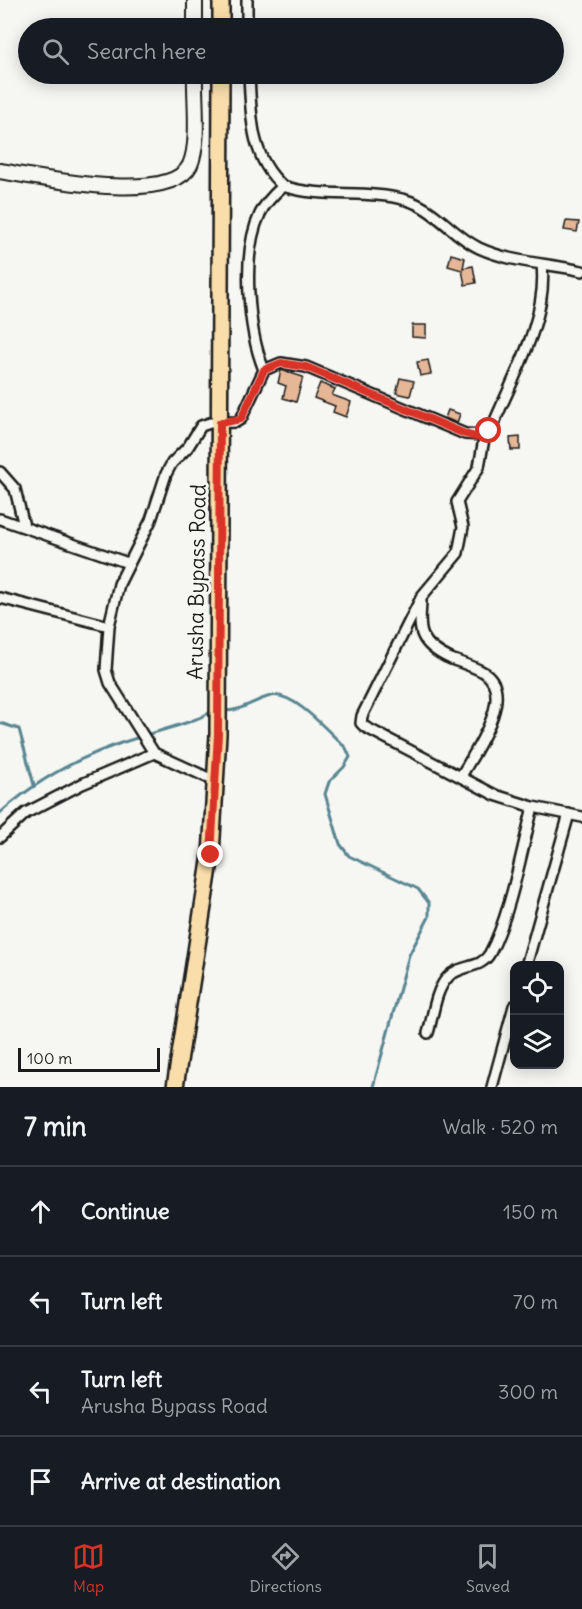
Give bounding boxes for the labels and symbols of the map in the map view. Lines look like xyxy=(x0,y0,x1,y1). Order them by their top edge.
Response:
route start xyxy=(475,417,501,443)
street label: Arusha Bypass Road xyxy=(181,484,212,680)
route end xyxy=(197,841,223,867)
scale bar xyxy=(18,1045,160,1072)

